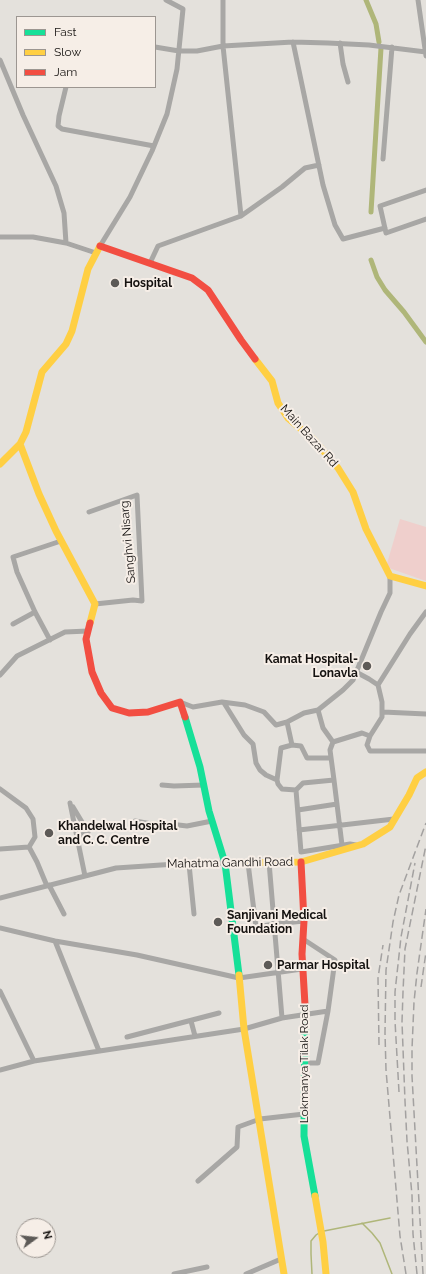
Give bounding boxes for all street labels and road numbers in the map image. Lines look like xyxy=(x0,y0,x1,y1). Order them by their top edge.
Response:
street label: Main Bazar Rd xyxy=(277,402,341,470)
street label: Sanghvi Nisarg xyxy=(117,500,139,584)
street label: Mahatma Gandhi Road xyxy=(167,855,293,871)
street label: Lokmanya Tilak Road xyxy=(297,1005,311,1123)

